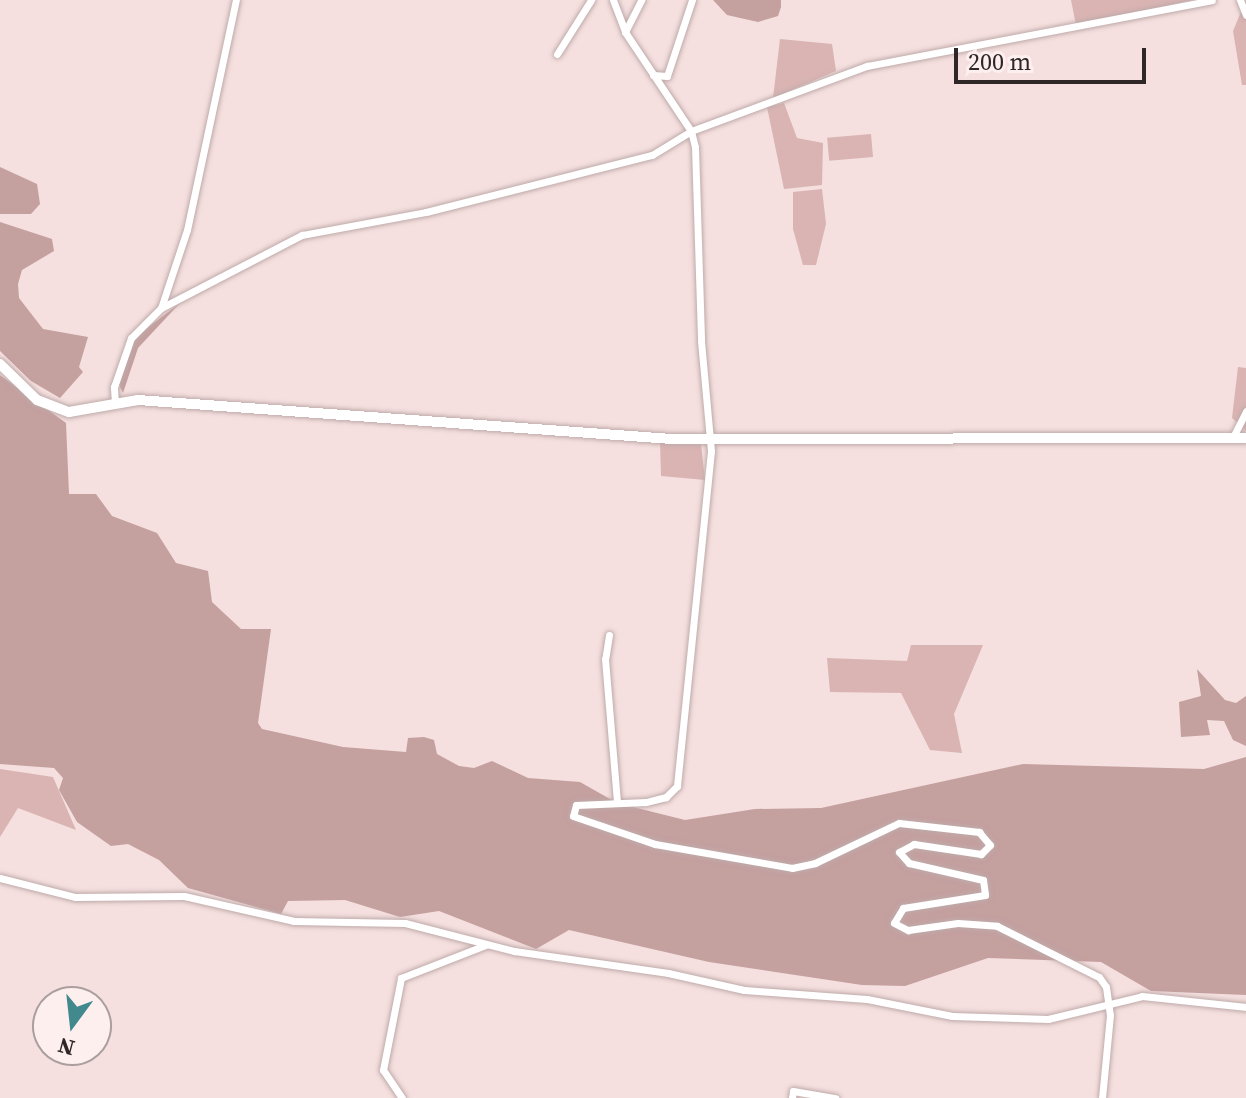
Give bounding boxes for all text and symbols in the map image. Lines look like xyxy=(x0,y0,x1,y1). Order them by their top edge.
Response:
scale bar xyxy=(958,32,1150,82)
text: 200 m xyxy=(968,45,1031,78)
north arrow xyxy=(32,986,112,1066)
text: N xyxy=(55,1031,78,1064)

